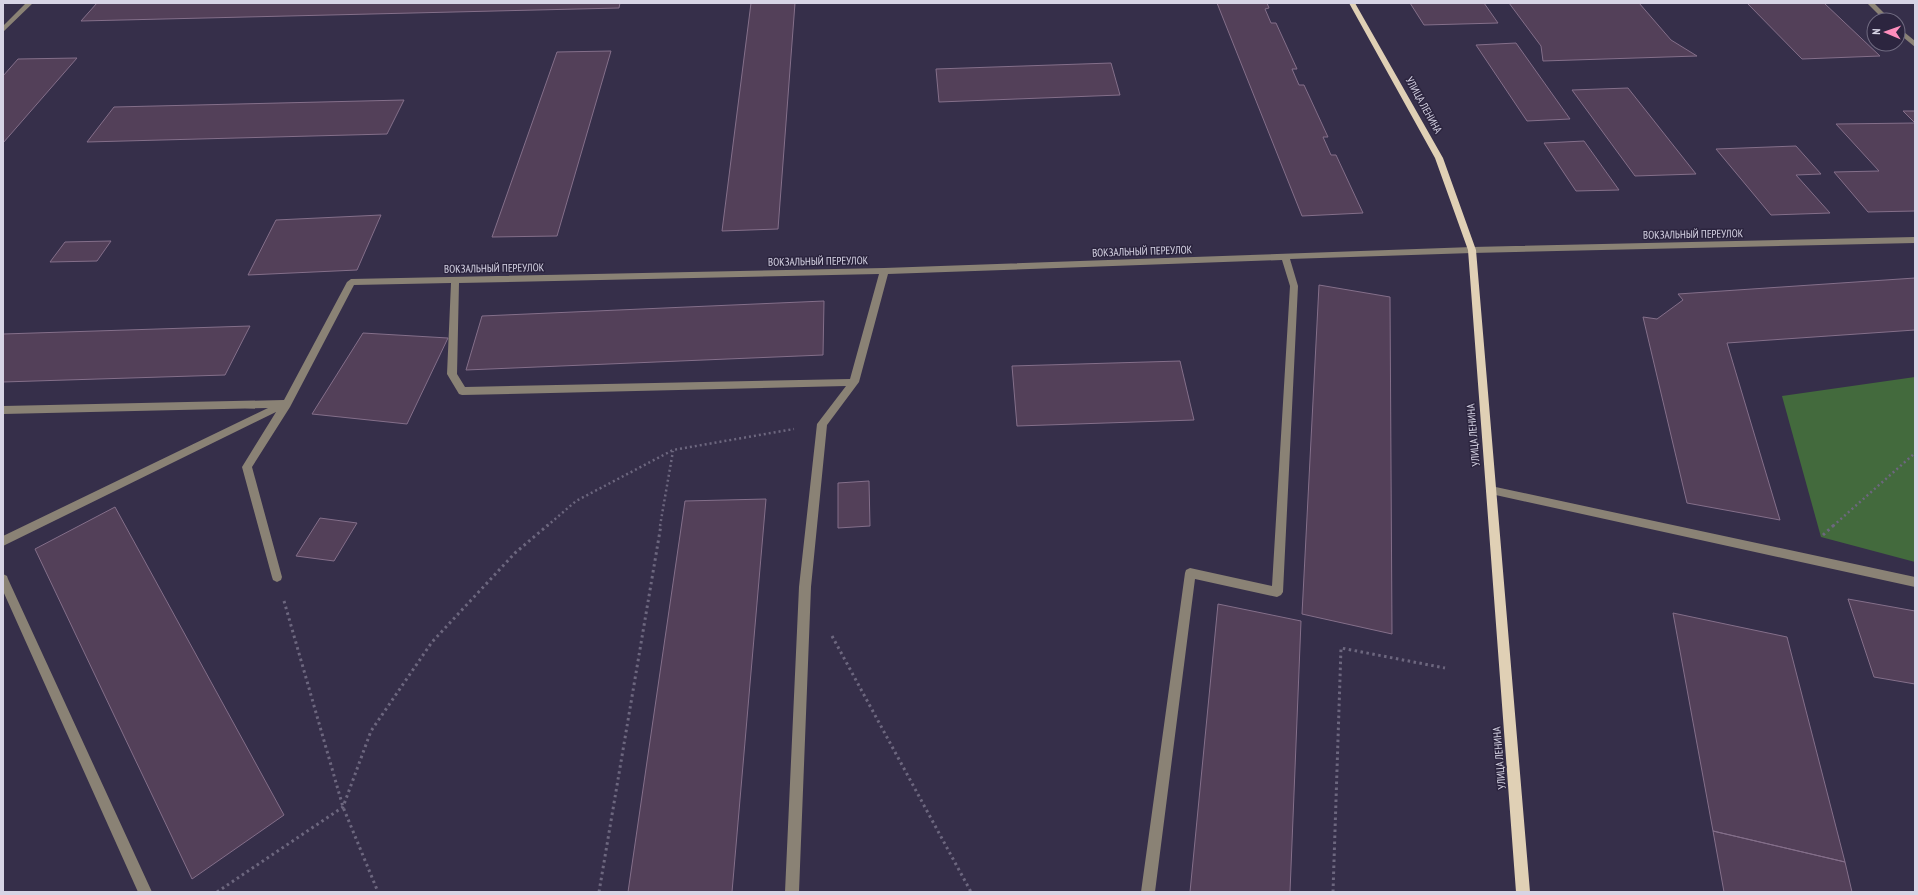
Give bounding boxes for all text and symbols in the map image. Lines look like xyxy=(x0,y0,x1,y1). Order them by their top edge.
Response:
north arrow xyxy=(1866,12,1906,52)
text: N xyxy=(1869,28,1883,35)
street label: УЛИЦА ЛЕНИНА xyxy=(1403,74,1446,137)
street label: ВОКЗАЛЬНЫЙ ПЕРЕУЛОК xyxy=(1643,226,1744,242)
street label: ВОКЗАЛЬНЫЙ ПЕРЕУЛОК xyxy=(1092,242,1193,260)
street label: ВОКЗАЛЬНЫЙ ПЕРЕУЛОК xyxy=(768,253,869,269)
street label: ВОКЗАЛЬНЫЙ ПЕРЕУЛОК xyxy=(444,260,545,276)
street label: УЛИЦА ЛЕНИНА xyxy=(1463,402,1483,467)
street label: УЛИЦА ЛЕНИНА xyxy=(1489,725,1509,790)

